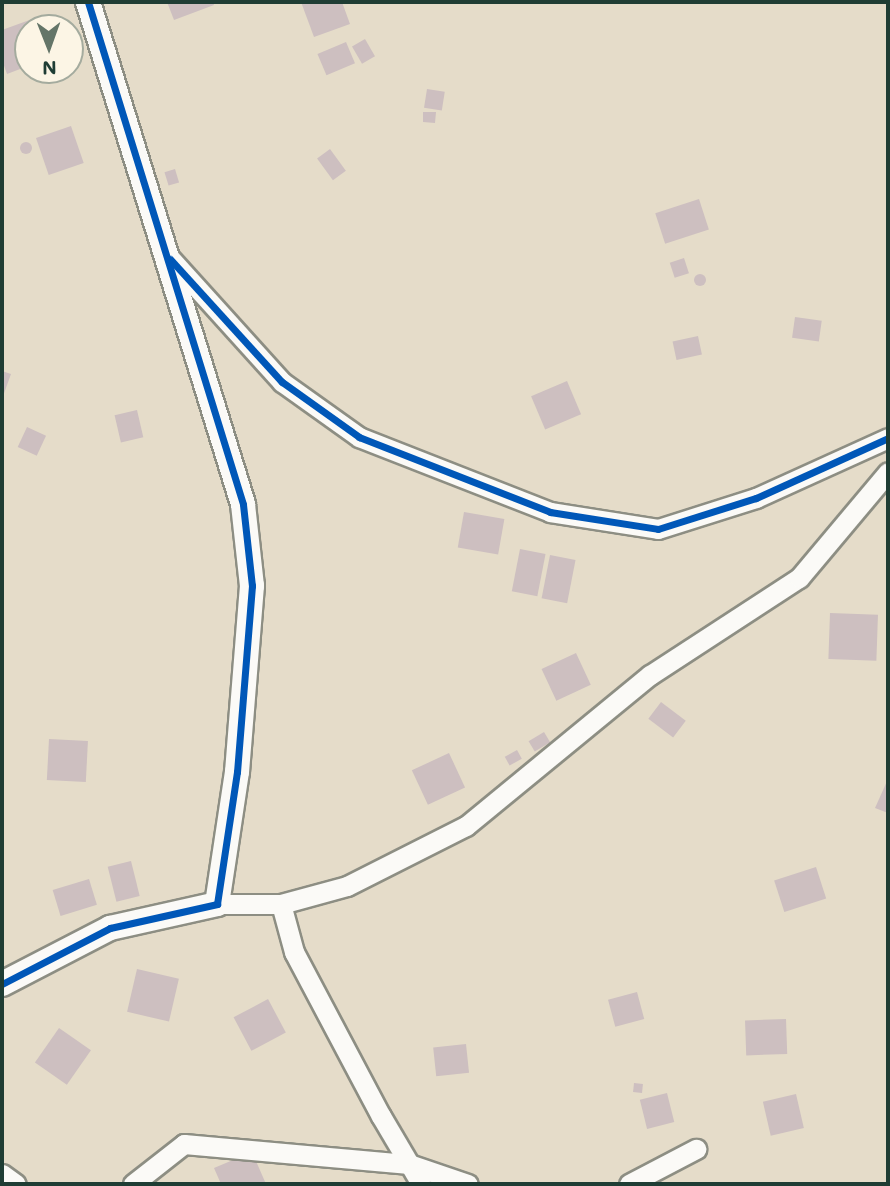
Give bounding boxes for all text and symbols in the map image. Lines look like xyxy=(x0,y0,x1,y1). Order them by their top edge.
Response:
north arrow xyxy=(14,14,84,84)
text: N xyxy=(42,56,57,81)

